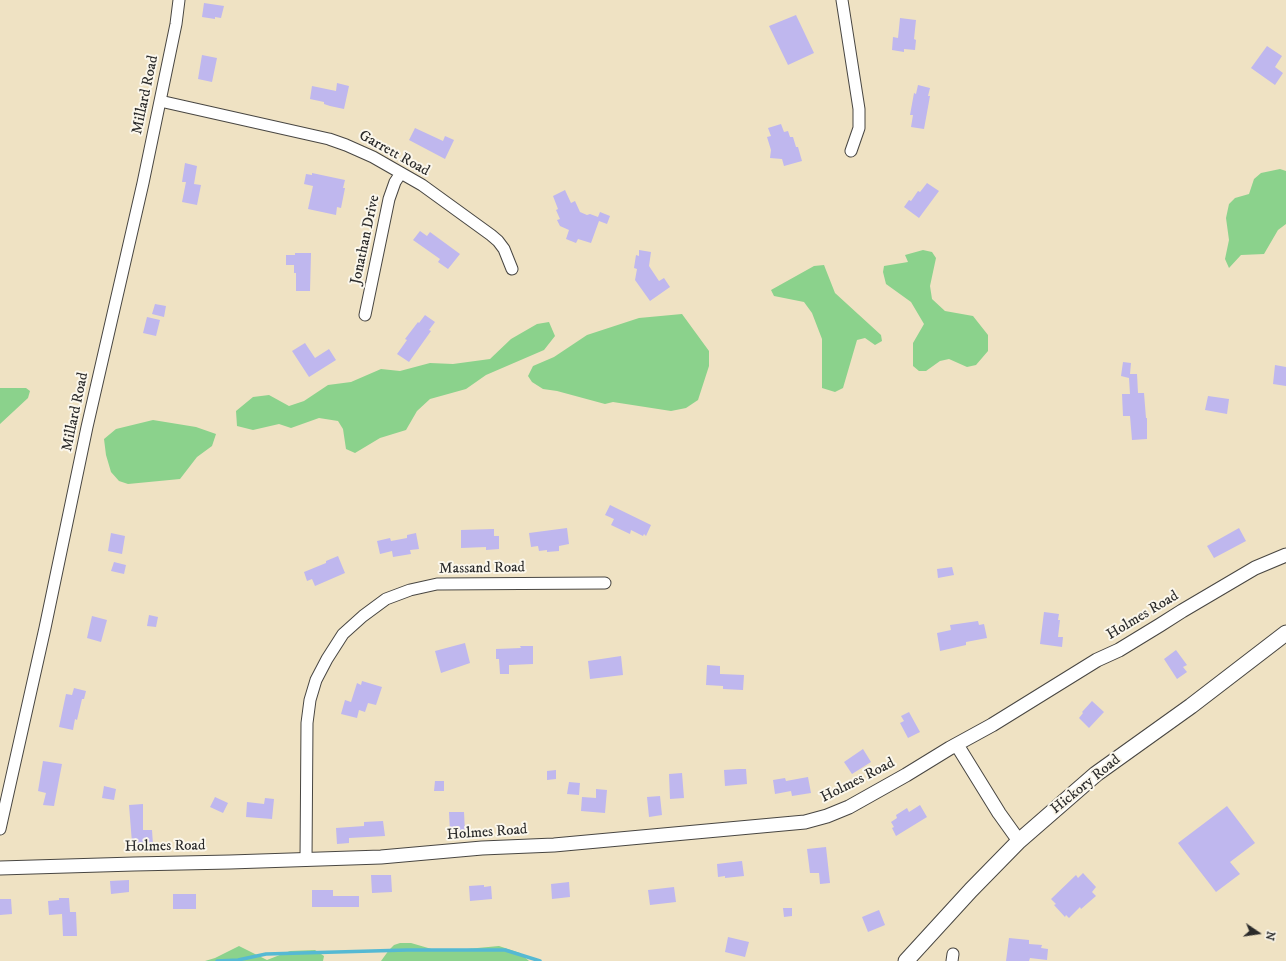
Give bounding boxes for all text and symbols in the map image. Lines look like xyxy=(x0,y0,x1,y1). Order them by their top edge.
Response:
street label: Millard Road xyxy=(129,54,163,136)
street label: Garrett Road xyxy=(355,127,433,181)
street label: Jonathan Drive xyxy=(348,194,384,286)
street label: Millard Road xyxy=(59,371,93,453)
street label: Massand Road xyxy=(439,559,525,579)
street label: Holmes Road xyxy=(1104,587,1182,645)
street label: Hickory Road xyxy=(1048,751,1124,819)
street label: Holmes Road xyxy=(818,755,898,807)
street label: Holmes Road xyxy=(446,821,528,845)
street label: Holmes Road xyxy=(124,837,206,857)
north arrow xyxy=(1238,913,1278,953)
text: N xyxy=(1262,930,1278,942)

